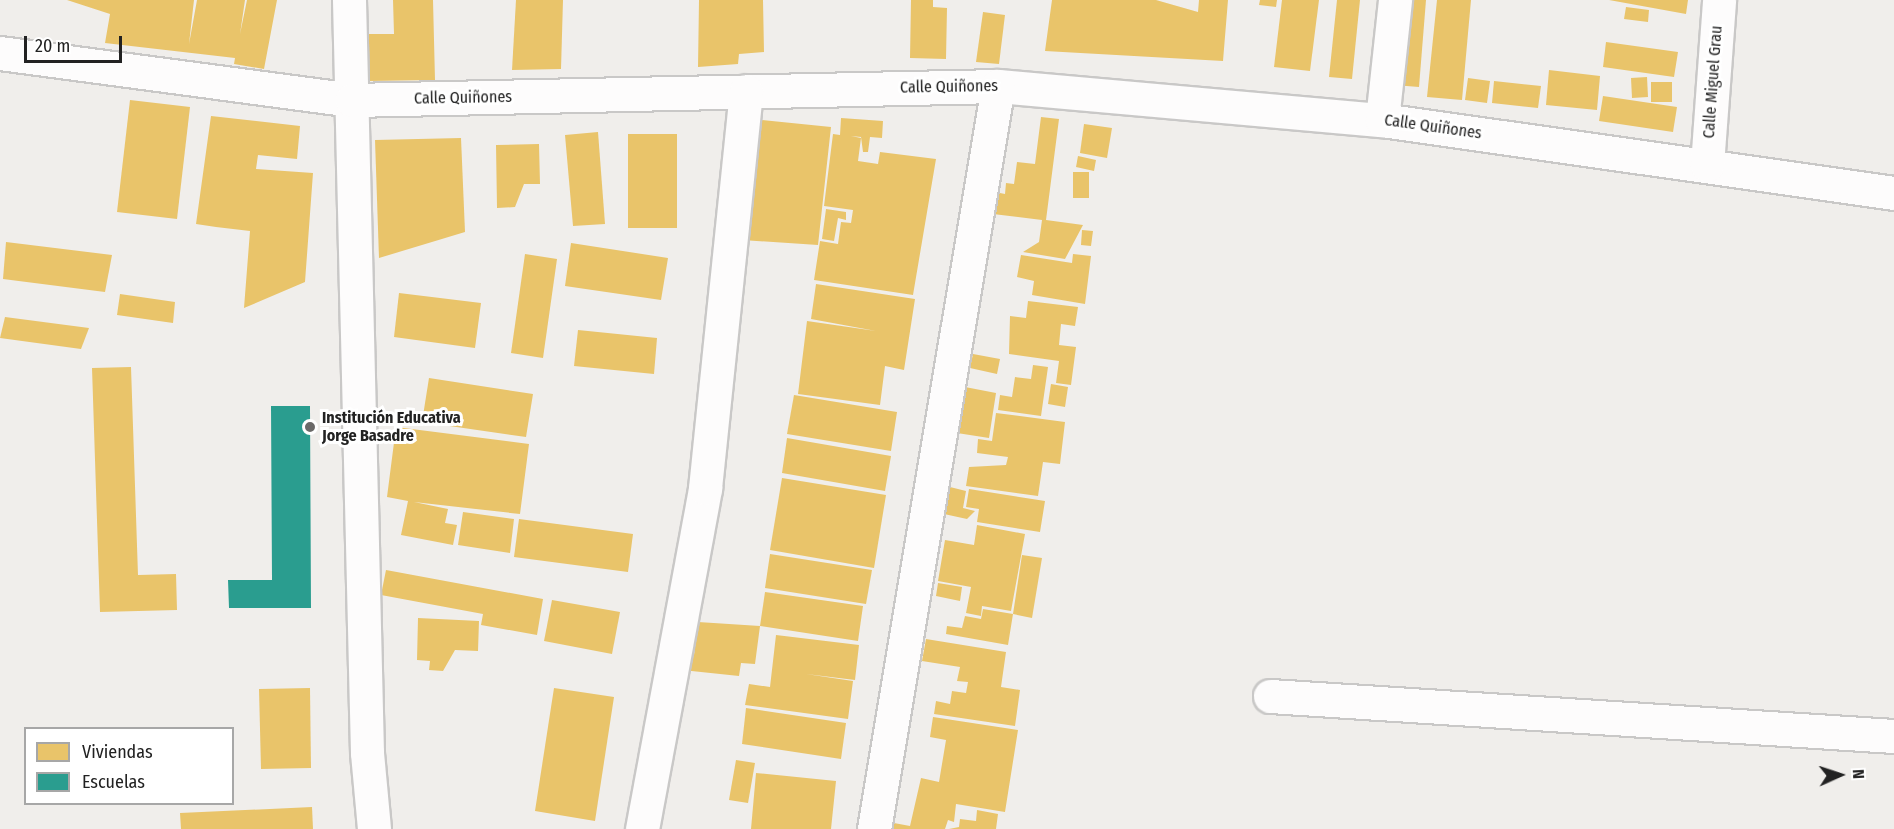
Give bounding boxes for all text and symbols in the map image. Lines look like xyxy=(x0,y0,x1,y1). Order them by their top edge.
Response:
scale bar xyxy=(27,24,124,62)
street label: Calle Miguel Grau xyxy=(1699,25,1727,139)
text: 20 m xyxy=(35,35,70,57)
street label: Calle Quiñones xyxy=(900,77,998,97)
street label: Calle Quiñones xyxy=(414,88,512,108)
street label: Calle Quiñones xyxy=(1383,111,1483,143)
place label: Institución Educativa Jorge Basadre xyxy=(322,408,461,446)
marker: Institución Educativa Jorge Basadre xyxy=(303,420,317,434)
legend xyxy=(24,727,234,805)
text: Viviendas xyxy=(82,741,153,763)
north arrow xyxy=(1810,745,1870,805)
text: N xyxy=(1849,769,1868,779)
text: Escuelas xyxy=(82,771,145,793)

